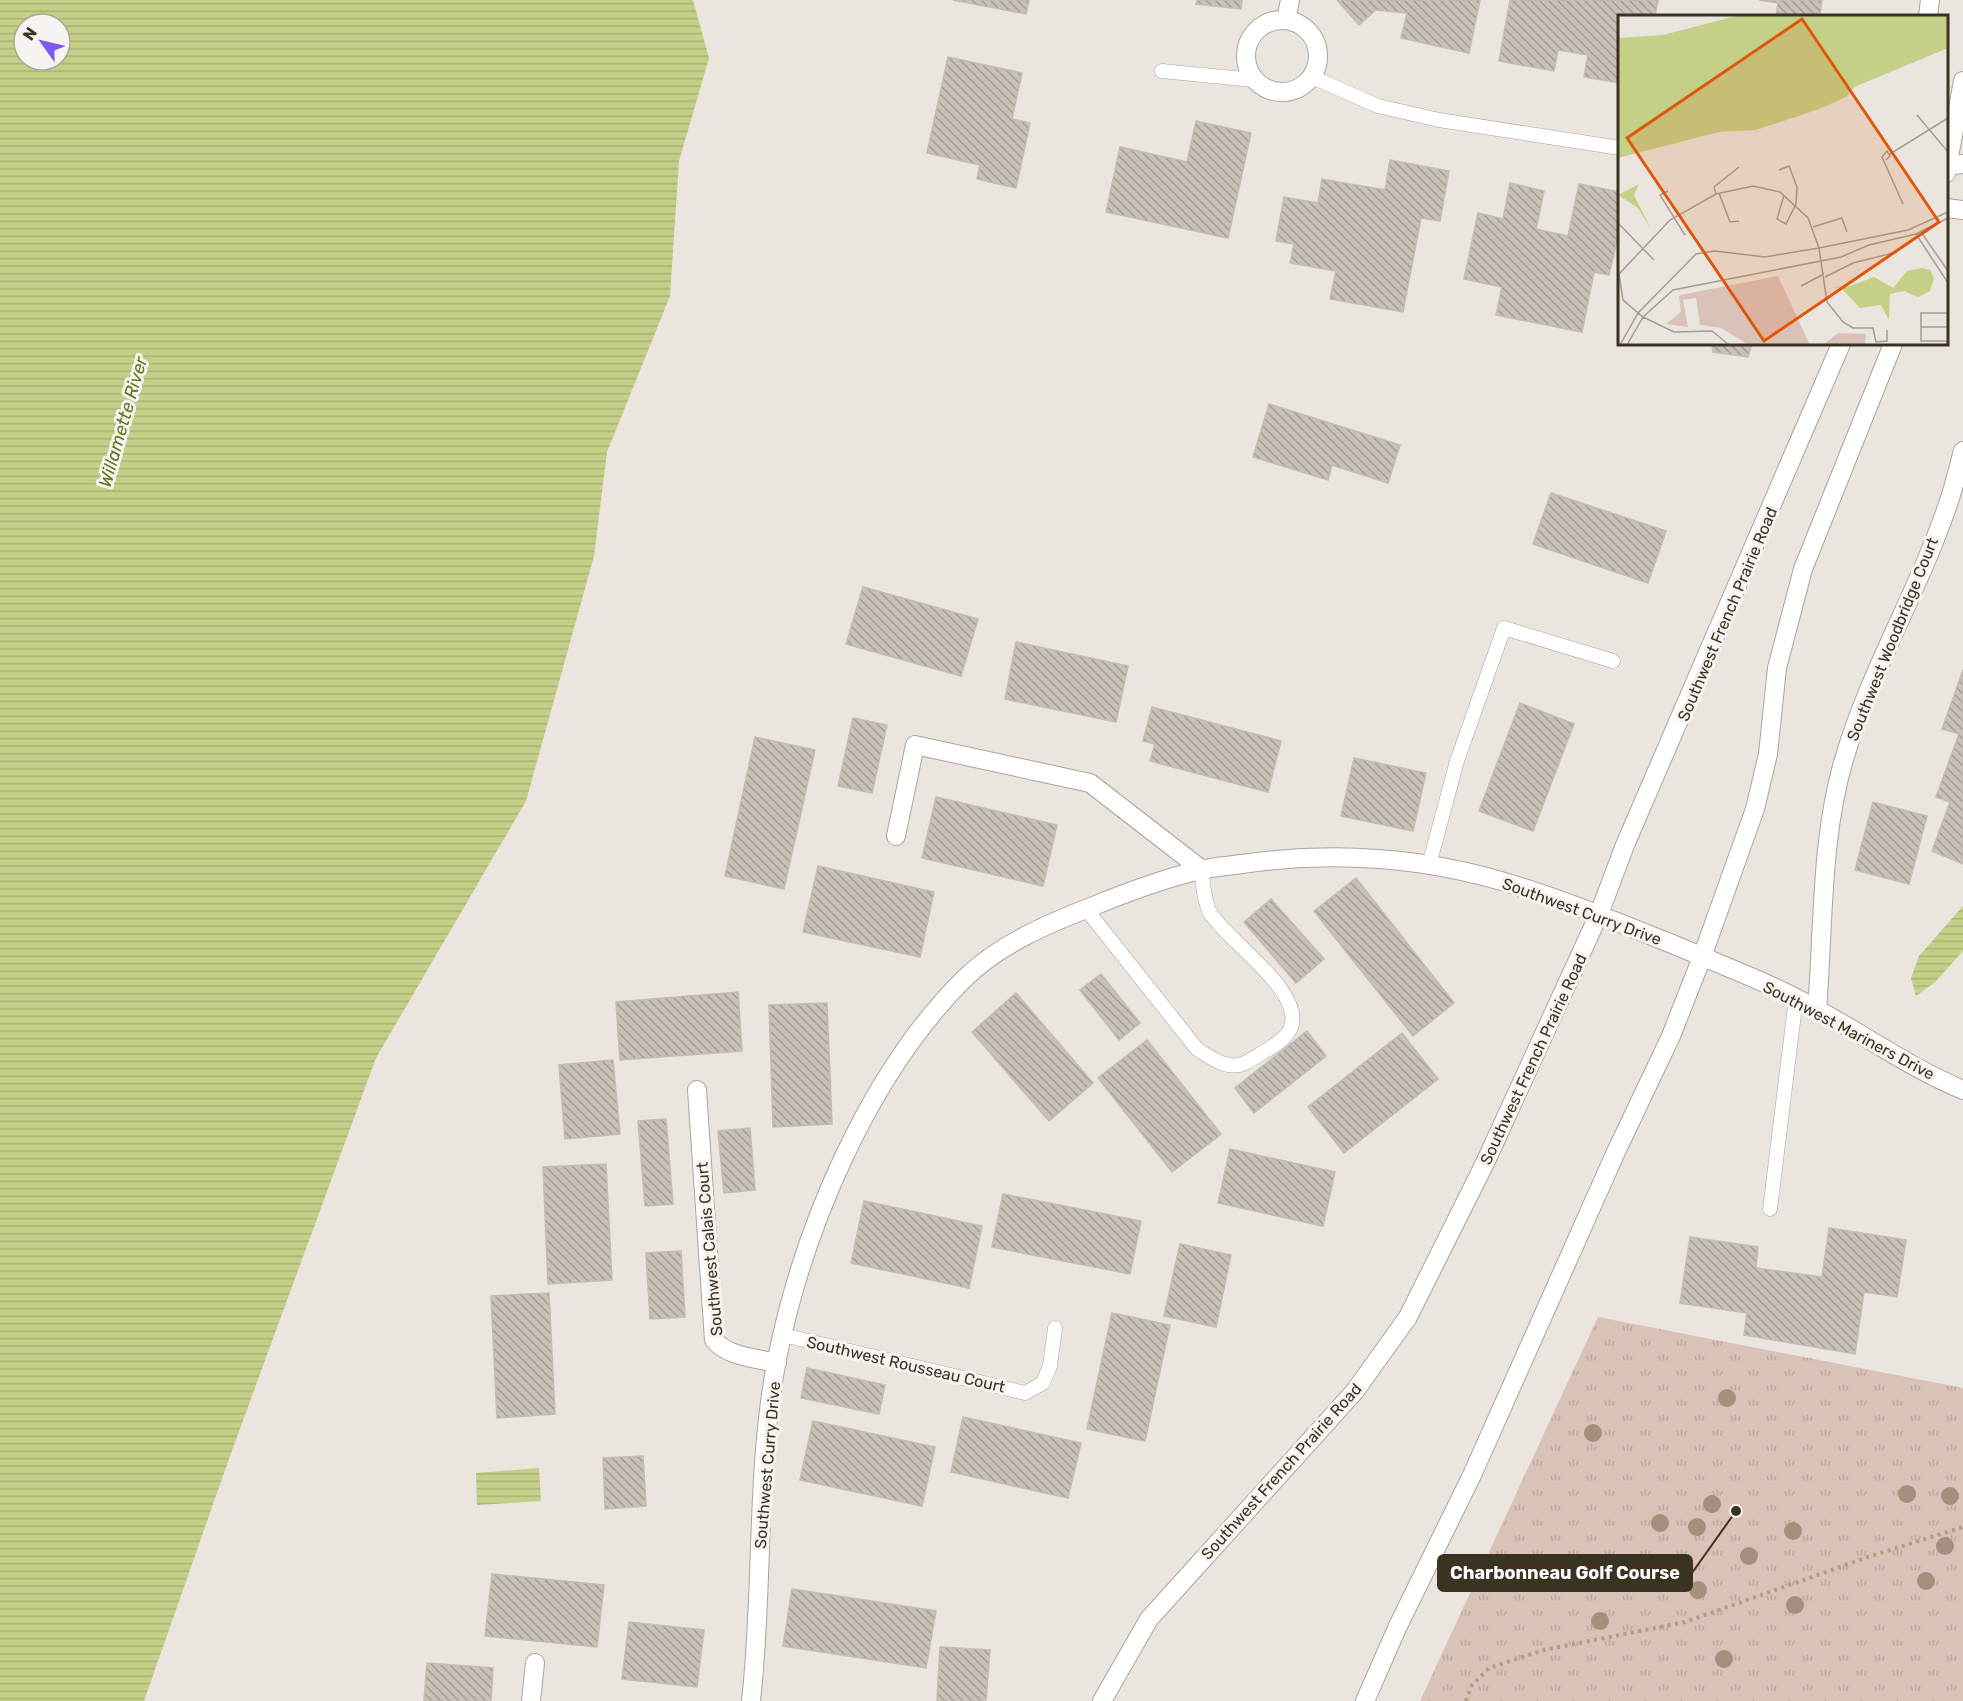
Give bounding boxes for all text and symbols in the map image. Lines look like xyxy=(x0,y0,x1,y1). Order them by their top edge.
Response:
north arrow xyxy=(12,12,72,72)
inset map xyxy=(1618,15,1948,345)
text: N xyxy=(19,24,41,44)
water label: Willamette River xyxy=(94,353,152,490)
street label: Southwest French Prairie Road xyxy=(1674,504,1781,724)
street label: Southwest Woodbridge Court xyxy=(1843,535,1942,744)
street label: Southwest Curry Drive xyxy=(1500,874,1664,949)
street label: Southwest French Prairie Road xyxy=(1476,951,1591,1168)
street label: Southwest Mariners Drive xyxy=(1760,977,1938,1084)
street label: Southwest Calais Court xyxy=(692,1161,727,1337)
street label: Southwest Rousseau Court xyxy=(805,1332,1007,1397)
street label: Southwest French Prairie Road xyxy=(1197,1379,1366,1563)
street label: Southwest Curry Drive xyxy=(751,1381,784,1549)
callout: Charbonneau Golf Course xyxy=(1438,1555,1692,1591)
text: Charbonneau Golf Course xyxy=(1450,1562,1680,1584)

